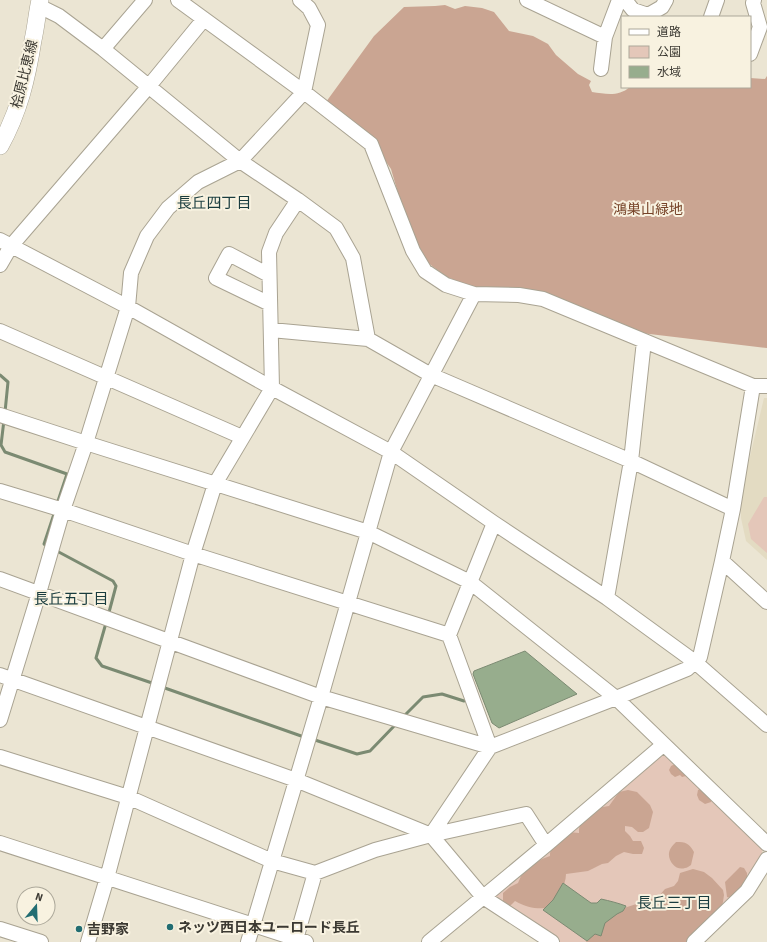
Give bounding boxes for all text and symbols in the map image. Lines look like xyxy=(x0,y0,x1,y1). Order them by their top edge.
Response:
legend xyxy=(621,16,751,88)
text: 道路 xyxy=(657,24,681,41)
street label: 桧原比恵線 xyxy=(7,38,43,111)
text: 公園 xyxy=(657,44,681,61)
text: 水域 xyxy=(657,64,681,81)
district label: 長丘四丁目 xyxy=(176,193,252,214)
park label: 鴻巣山緑地 xyxy=(613,200,683,220)
district label: 長丘五丁目 xyxy=(33,589,109,610)
north arrow xyxy=(16,886,56,926)
text: N xyxy=(33,889,45,905)
district label: 長丘三丁目 xyxy=(636,893,712,914)
place label: ネッツ西日本ユーロード長丘 xyxy=(178,918,360,938)
place label: 吉野家 xyxy=(87,920,129,940)
marker: ネッツ西日本ユーロード長丘 xyxy=(165,922,175,932)
marker: 吉野家 xyxy=(74,924,84,934)

